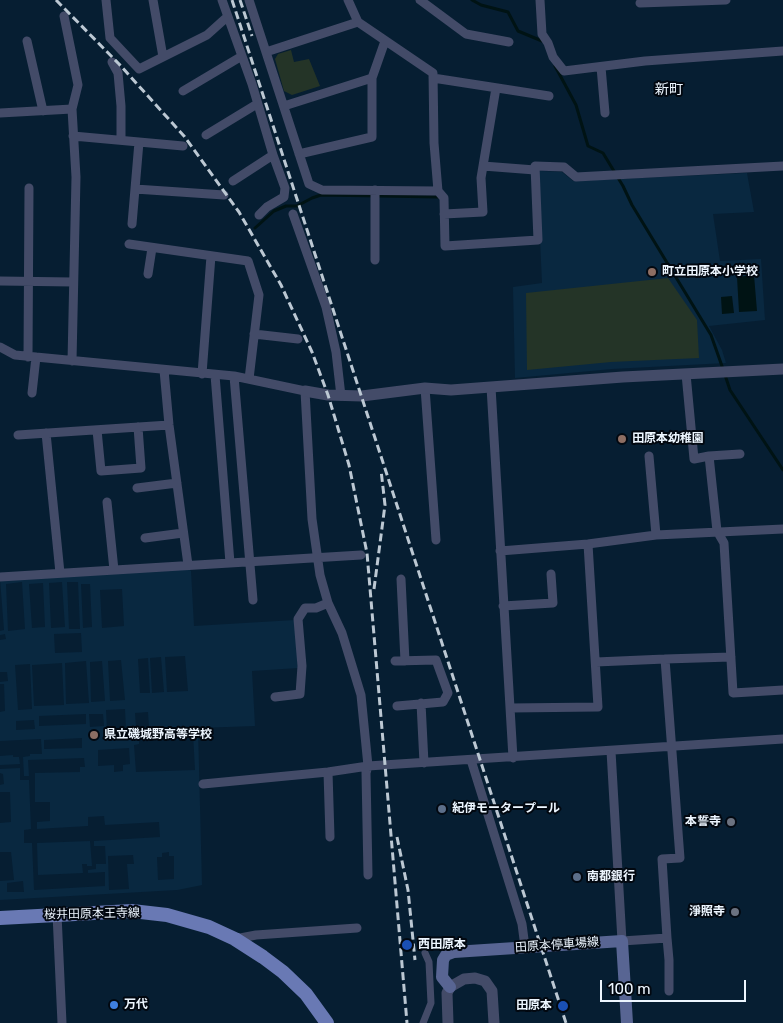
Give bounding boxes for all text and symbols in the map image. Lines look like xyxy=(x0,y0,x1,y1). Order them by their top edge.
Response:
district label: 新町 xyxy=(655,82,683,98)
place label: 町立田原本小学校 xyxy=(662,265,758,279)
marker: 町立田原本小学校 xyxy=(646,266,658,278)
place label: 田原本幼稚園 xyxy=(632,432,704,446)
marker: 田原本幼稚園 xyxy=(616,433,628,445)
place label: 県立磯城野高等学校 xyxy=(104,728,212,742)
marker: 県立磯城野高等学校 xyxy=(88,729,100,741)
place label: 紀伊モータープール xyxy=(452,802,560,816)
marker: 紀伊モータープール xyxy=(436,803,448,815)
place label: 本誓寺 xyxy=(685,815,721,829)
marker: 本誓寺 xyxy=(725,816,737,828)
place label: 南都銀行 xyxy=(587,870,635,884)
marker: 南都銀行 xyxy=(571,871,583,883)
place label: 淨照寺 xyxy=(689,905,725,919)
street label: 桜井田原本王寺線 xyxy=(44,906,140,922)
marker: 淨照寺 xyxy=(729,906,741,918)
street label: 田原本停車場線 xyxy=(515,935,599,955)
marker: 西田原本 xyxy=(400,938,414,952)
place label: 西田原本 xyxy=(418,938,466,952)
scale bar xyxy=(603,970,749,1002)
text: 100 m xyxy=(608,980,650,998)
place label: 万代 xyxy=(124,998,148,1012)
marker: 万代 xyxy=(108,999,120,1011)
place label: 田原本 xyxy=(516,999,552,1013)
marker: 田原本 xyxy=(556,999,570,1013)

